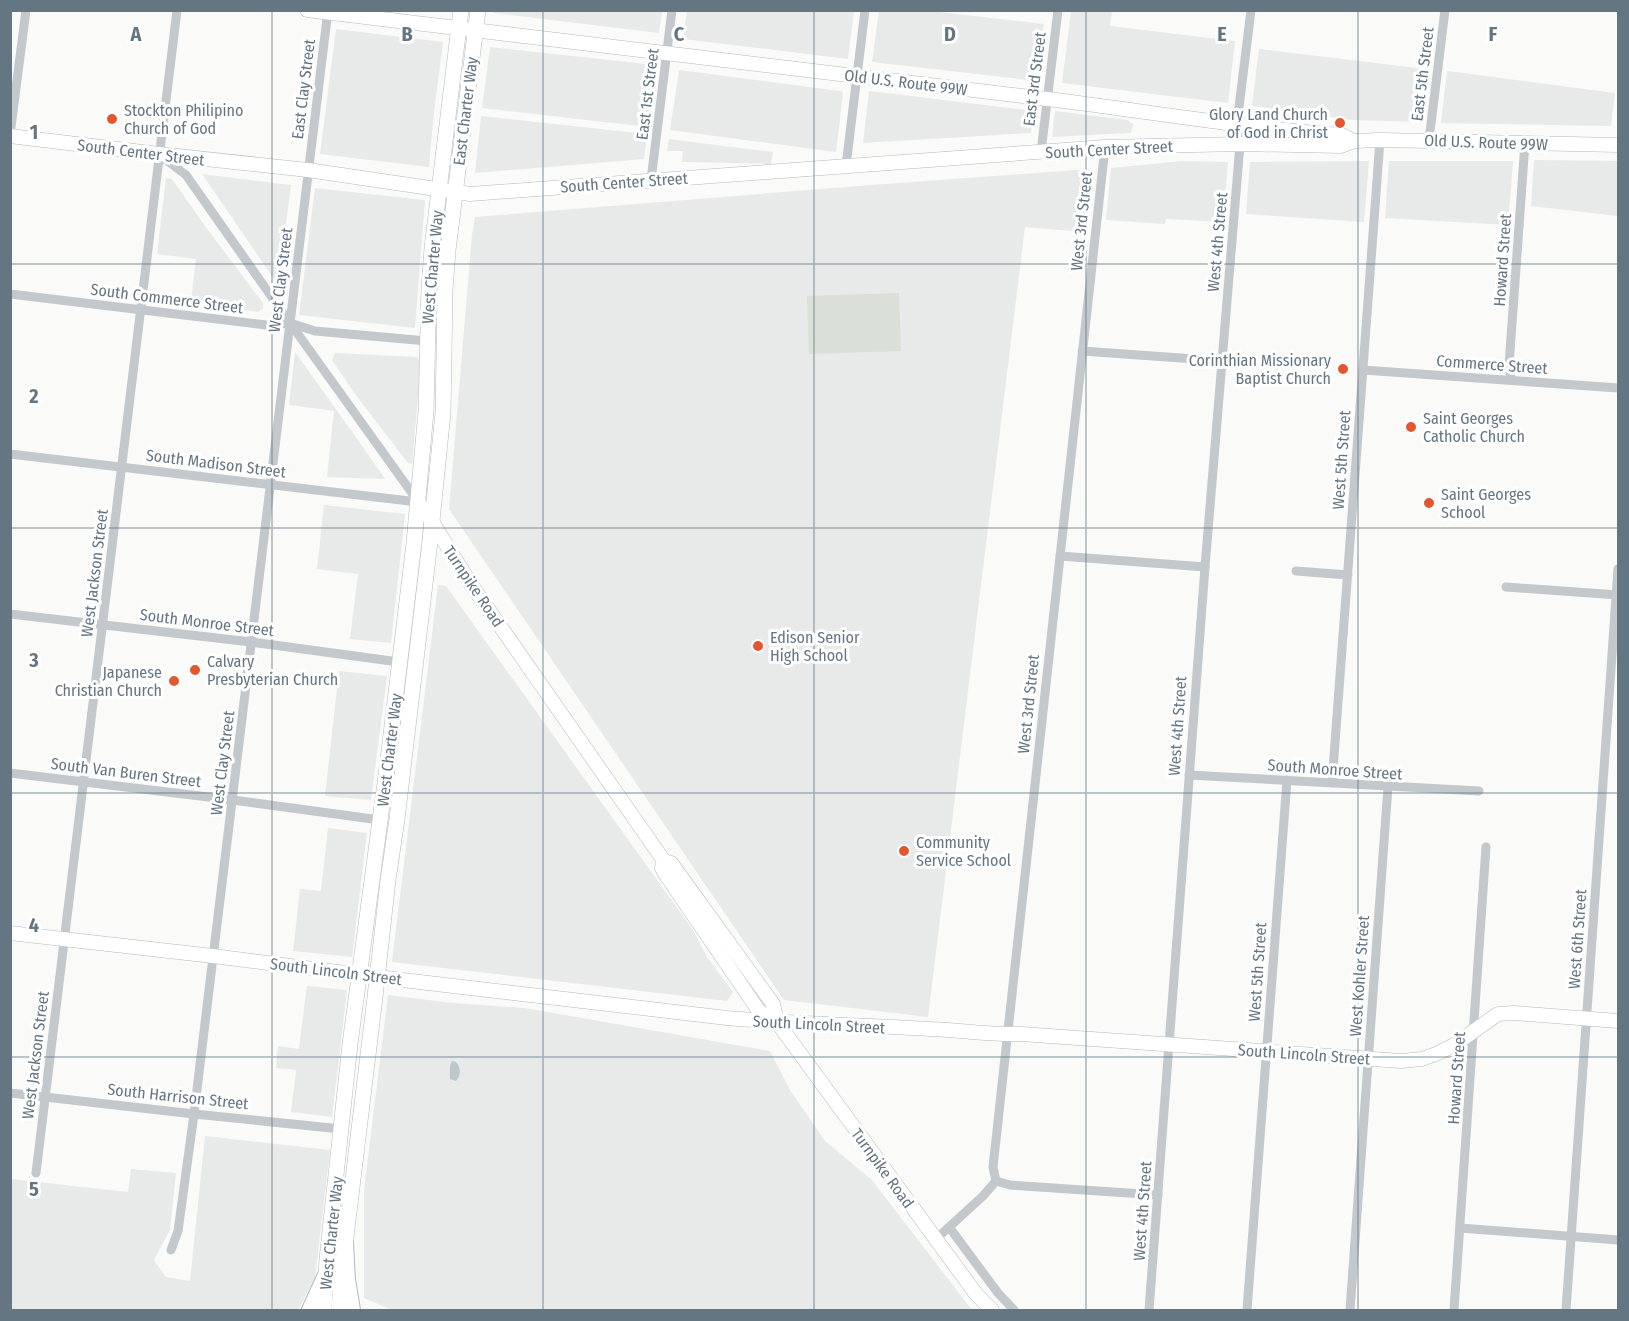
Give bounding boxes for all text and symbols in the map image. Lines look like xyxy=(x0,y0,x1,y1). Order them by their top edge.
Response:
text: A xyxy=(130,22,143,46)
text: B xyxy=(401,22,413,46)
text: C xyxy=(674,22,685,46)
text: D xyxy=(944,22,956,46)
text: E xyxy=(1217,22,1227,46)
text: F xyxy=(1489,22,1498,46)
street label: East 5th Street xyxy=(1407,25,1438,122)
street label: East 3rd Street xyxy=(1019,30,1050,127)
street label: East Clay Street xyxy=(288,37,319,140)
street label: East 1st Street xyxy=(632,46,663,141)
street label: East Charter Way xyxy=(449,55,482,166)
street label: Old U.S. Route 99W xyxy=(843,66,969,99)
place label: Stockton Philipino Church of God xyxy=(124,101,243,138)
place label: Glory Land Church of God in Christ xyxy=(1209,105,1329,142)
marker: Stockton Philipino Church of God xyxy=(105,112,119,126)
marker: Glory Land Church of God in Christ xyxy=(1333,116,1347,130)
text: 1 xyxy=(30,120,38,144)
street label: Old U.S. Route 99W xyxy=(1424,131,1548,154)
street label: South Center Street xyxy=(76,135,206,170)
street label: South Center Street xyxy=(1045,137,1174,162)
street label: South Center Street xyxy=(560,169,689,196)
street label: West 3rd Street xyxy=(1067,170,1096,272)
street label: West 4th Street xyxy=(1204,191,1231,293)
street label: West Charter Way xyxy=(418,209,447,325)
street label: Howard Street xyxy=(1490,212,1515,307)
street label: West Clay Street xyxy=(265,226,296,334)
street label: South Commerce Street xyxy=(90,280,245,317)
place label: Corinthian Missionary Baptist Church xyxy=(1189,351,1332,388)
street label: Commerce Street xyxy=(1436,351,1549,378)
marker: Corinthian Missionary Baptist Church xyxy=(1336,362,1350,376)
text: 2 xyxy=(28,384,39,408)
street label: West 5th Street xyxy=(1329,409,1355,510)
place label: Saint Georges Catholic Church xyxy=(1423,409,1525,446)
marker: Saint Georges Catholic Church xyxy=(1404,420,1418,434)
street label: South Madison Street xyxy=(145,445,288,482)
place label: Saint Georges School xyxy=(1441,485,1531,522)
marker: Saint Georges School xyxy=(1422,496,1436,510)
street label: West Jackson Street xyxy=(77,507,112,638)
street label: Turnpike Road xyxy=(439,542,508,630)
street label: South Monroe Street xyxy=(139,605,276,640)
place label: Edison Senior High School xyxy=(770,628,860,665)
marker: Edison Senior High School xyxy=(751,639,765,653)
text: 3 xyxy=(28,648,39,672)
place label: Calvary Presbyterian Church xyxy=(207,652,338,689)
street label: West 3rd Street xyxy=(1014,653,1043,755)
place label: Japanese Christian Church xyxy=(55,663,162,700)
marker: Calvary Presbyterian Church xyxy=(188,663,202,677)
marker: Japanese Christian Church xyxy=(167,674,181,688)
street label: West 4th Street xyxy=(1165,675,1191,777)
street label: West Charter Way xyxy=(373,692,406,808)
street label: West Clay Street xyxy=(207,709,238,817)
street label: South Van Buren Street xyxy=(50,754,203,791)
street label: South Monroe Street xyxy=(1267,755,1404,784)
place label: Community Service School xyxy=(916,833,1011,870)
marker: Community Service School xyxy=(897,844,911,858)
street label: West 6th Street xyxy=(1565,888,1591,990)
text: 4 xyxy=(29,913,39,937)
street label: West Kohler Street xyxy=(1346,914,1373,1037)
street label: West 5th Street xyxy=(1245,921,1271,1022)
street label: South Lincoln Street xyxy=(269,954,404,989)
street label: West Jackson Street xyxy=(18,989,53,1120)
street label: South Lincoln Street xyxy=(752,1012,886,1037)
street label: Howard Street xyxy=(1444,1030,1469,1125)
street label: South Lincoln Street xyxy=(1237,1040,1371,1069)
street label: South Harrison Street xyxy=(107,1080,250,1113)
street label: Turnpike Road xyxy=(847,1125,918,1212)
street label: West 4th Street xyxy=(1130,1160,1156,1262)
street label: West Charter Way xyxy=(316,1175,347,1291)
text: 5 xyxy=(29,1177,39,1201)

